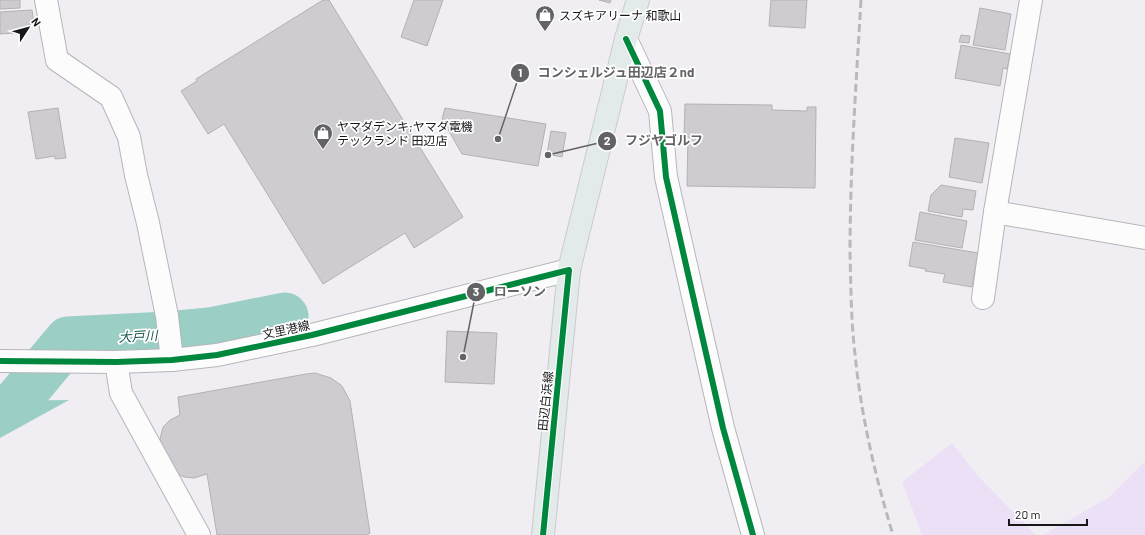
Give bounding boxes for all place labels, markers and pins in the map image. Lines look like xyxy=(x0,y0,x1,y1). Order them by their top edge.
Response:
shop icon: スズキアリーナ 和歌山 xyxy=(534,4,556,32)
place label: スズキアリーナ 和歌山 xyxy=(559,8,681,22)
callout: コンシェルジュ田辺店２nd xyxy=(510,60,703,85)
place label: ヤマダデンキ;ヤマダ電機 テックランド 田辺店 xyxy=(337,119,473,147)
shop icon: ヤマダデンキ;ヤマダ電機 テックランド 田辺店 xyxy=(312,122,334,150)
callout: フジヤゴルフ xyxy=(597,128,711,153)
callout: ローソン xyxy=(466,279,554,304)

